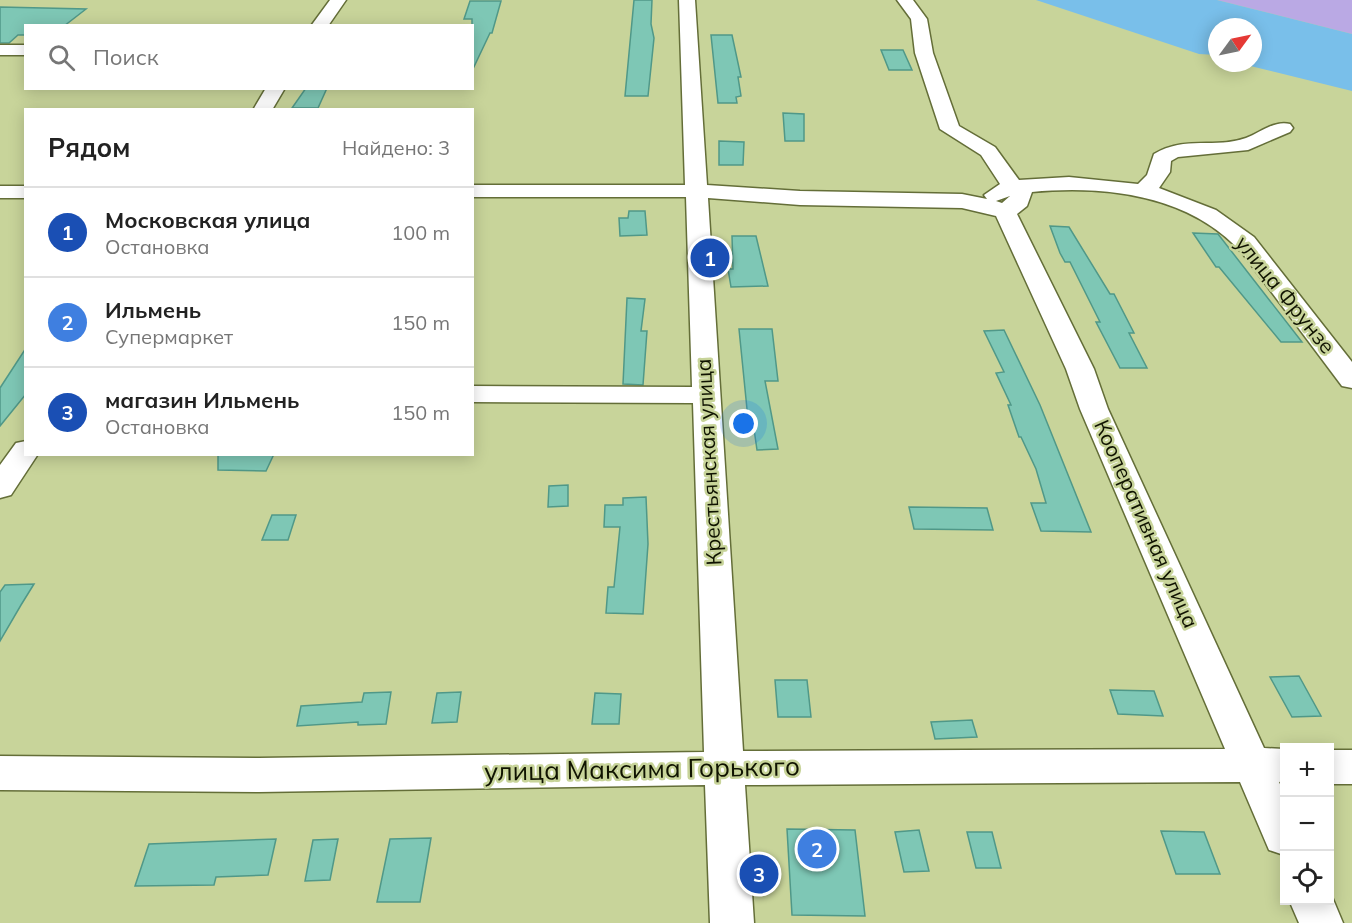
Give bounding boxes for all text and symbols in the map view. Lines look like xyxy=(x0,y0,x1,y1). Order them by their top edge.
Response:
north arrow xyxy=(1208,18,1262,72)
search box xyxy=(24,24,474,90)
icon: search xyxy=(45,41,78,74)
text: Поиск xyxy=(93,43,159,71)
text: Рядом xyxy=(48,131,131,164)
text: Найдено: 3 xyxy=(342,135,450,160)
text: Московская улица xyxy=(105,206,310,234)
text: 1 xyxy=(62,220,74,245)
text: 100 m xyxy=(391,220,450,245)
street label: улица Фрунзе xyxy=(1230,230,1341,358)
text: Остановка xyxy=(105,234,210,259)
pin: 1 xyxy=(690,236,730,280)
text: Ильмень xyxy=(105,296,201,324)
text: 2 xyxy=(62,310,74,335)
text: 150 m xyxy=(391,310,450,335)
text: Супермаркет xyxy=(105,324,233,349)
street label: Крестьянская улица xyxy=(690,358,726,566)
text: магазин Ильмень xyxy=(105,386,299,414)
text: 3 xyxy=(62,400,74,425)
text: 150 m xyxy=(391,400,450,425)
your location xyxy=(729,409,758,438)
text: Остановка xyxy=(105,414,210,439)
street label: Кооперативная улица xyxy=(1089,415,1205,632)
map controls xyxy=(1280,743,1334,905)
button: + xyxy=(1280,743,1334,797)
street label: улица Максима Горького xyxy=(484,749,800,788)
button: − xyxy=(1280,797,1334,851)
pin: 2 xyxy=(798,826,836,872)
button: locate xyxy=(1280,851,1334,905)
pin: 3 xyxy=(740,852,778,896)

